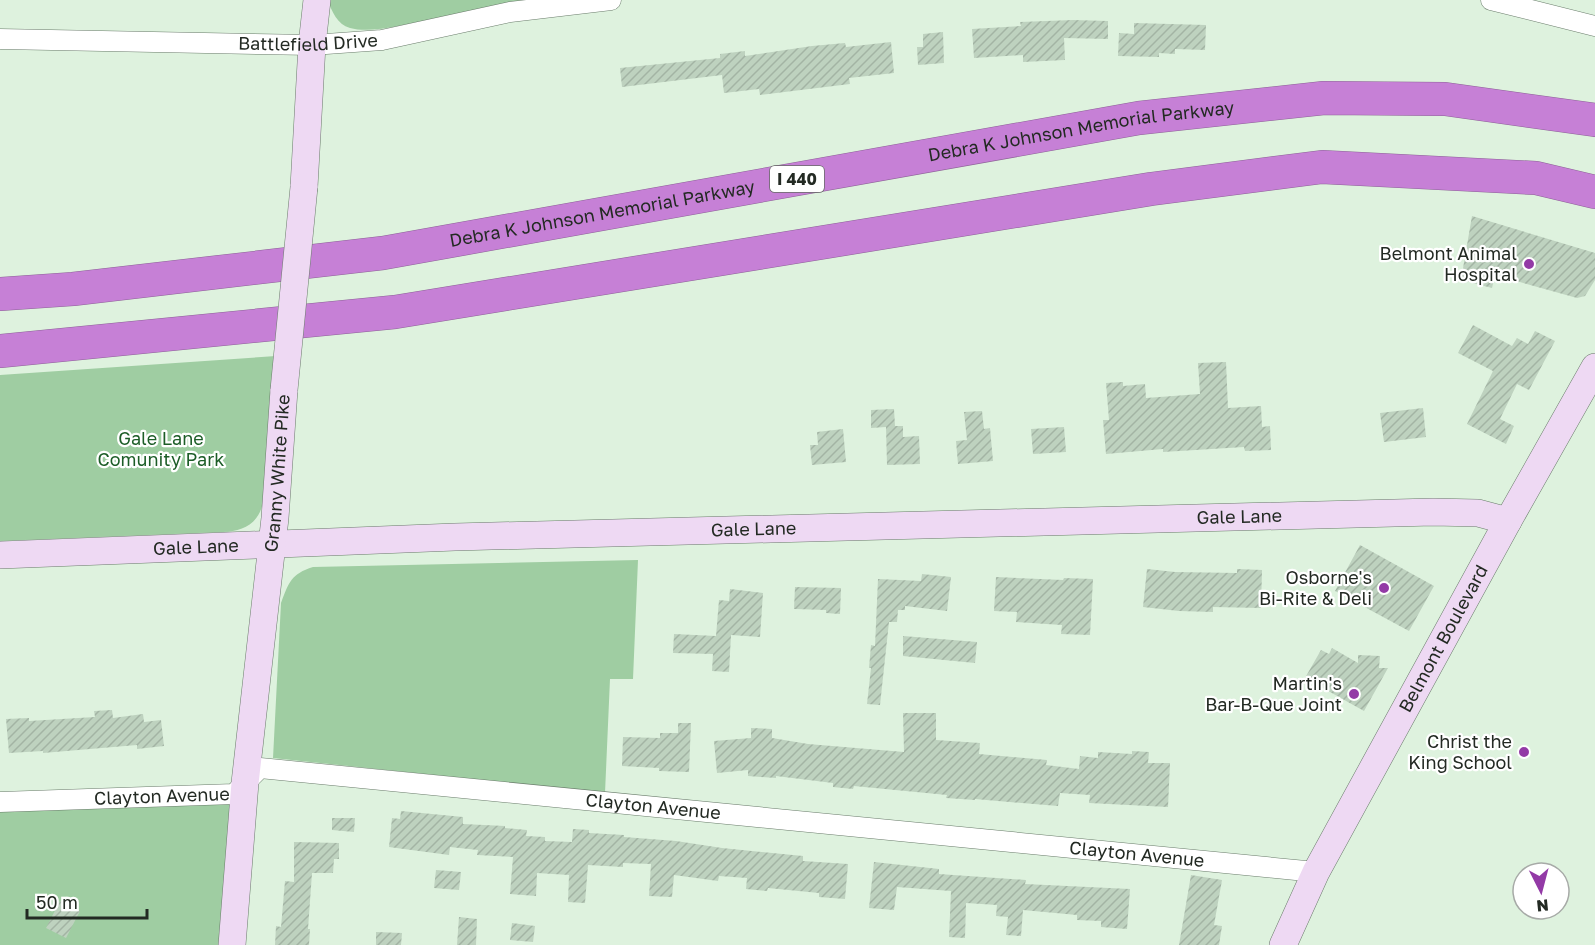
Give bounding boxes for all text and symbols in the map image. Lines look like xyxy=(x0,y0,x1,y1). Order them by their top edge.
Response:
street label: Battlefield Drive xyxy=(238,28,378,55)
street label: Debra K Johnson Memorial Parkway xyxy=(926,96,1235,165)
road number: I 440 xyxy=(770,166,824,192)
street label: Debra K Johnson Memorial Parkway xyxy=(448,175,757,251)
place label: Belmont Animal Hospital xyxy=(1380,242,1517,285)
marker: Belmont Animal Hospital xyxy=(1522,257,1536,271)
street label: Granny White Pike xyxy=(259,394,294,553)
park label: Gale Lane Comunity Park xyxy=(98,427,224,470)
street label: Gale Lane xyxy=(1196,504,1282,528)
street label: Gale Lane xyxy=(710,516,797,540)
street label: Gale Lane xyxy=(153,534,239,559)
street label: Belmont Boulevard xyxy=(1394,561,1492,716)
place label: Osborne's Bi-Rite & Deli xyxy=(1259,566,1372,609)
marker: Osborne's Bi-Rite & Deli xyxy=(1377,581,1391,595)
place label: Martin's Bar-B-Que Joint xyxy=(1205,672,1342,715)
marker: Martin's Bar-B-Que Joint xyxy=(1347,687,1361,701)
place label: Christ the King School xyxy=(1408,730,1512,773)
marker: Christ the King School xyxy=(1517,745,1531,759)
street label: Clayton Avenue xyxy=(94,782,230,809)
street label: Clayton Avenue xyxy=(585,788,722,823)
street label: Clayton Avenue xyxy=(1068,836,1206,871)
north arrow xyxy=(1511,861,1571,921)
scale bar xyxy=(27,882,147,920)
text: 50 m xyxy=(36,891,78,913)
text: N xyxy=(1535,895,1550,916)

